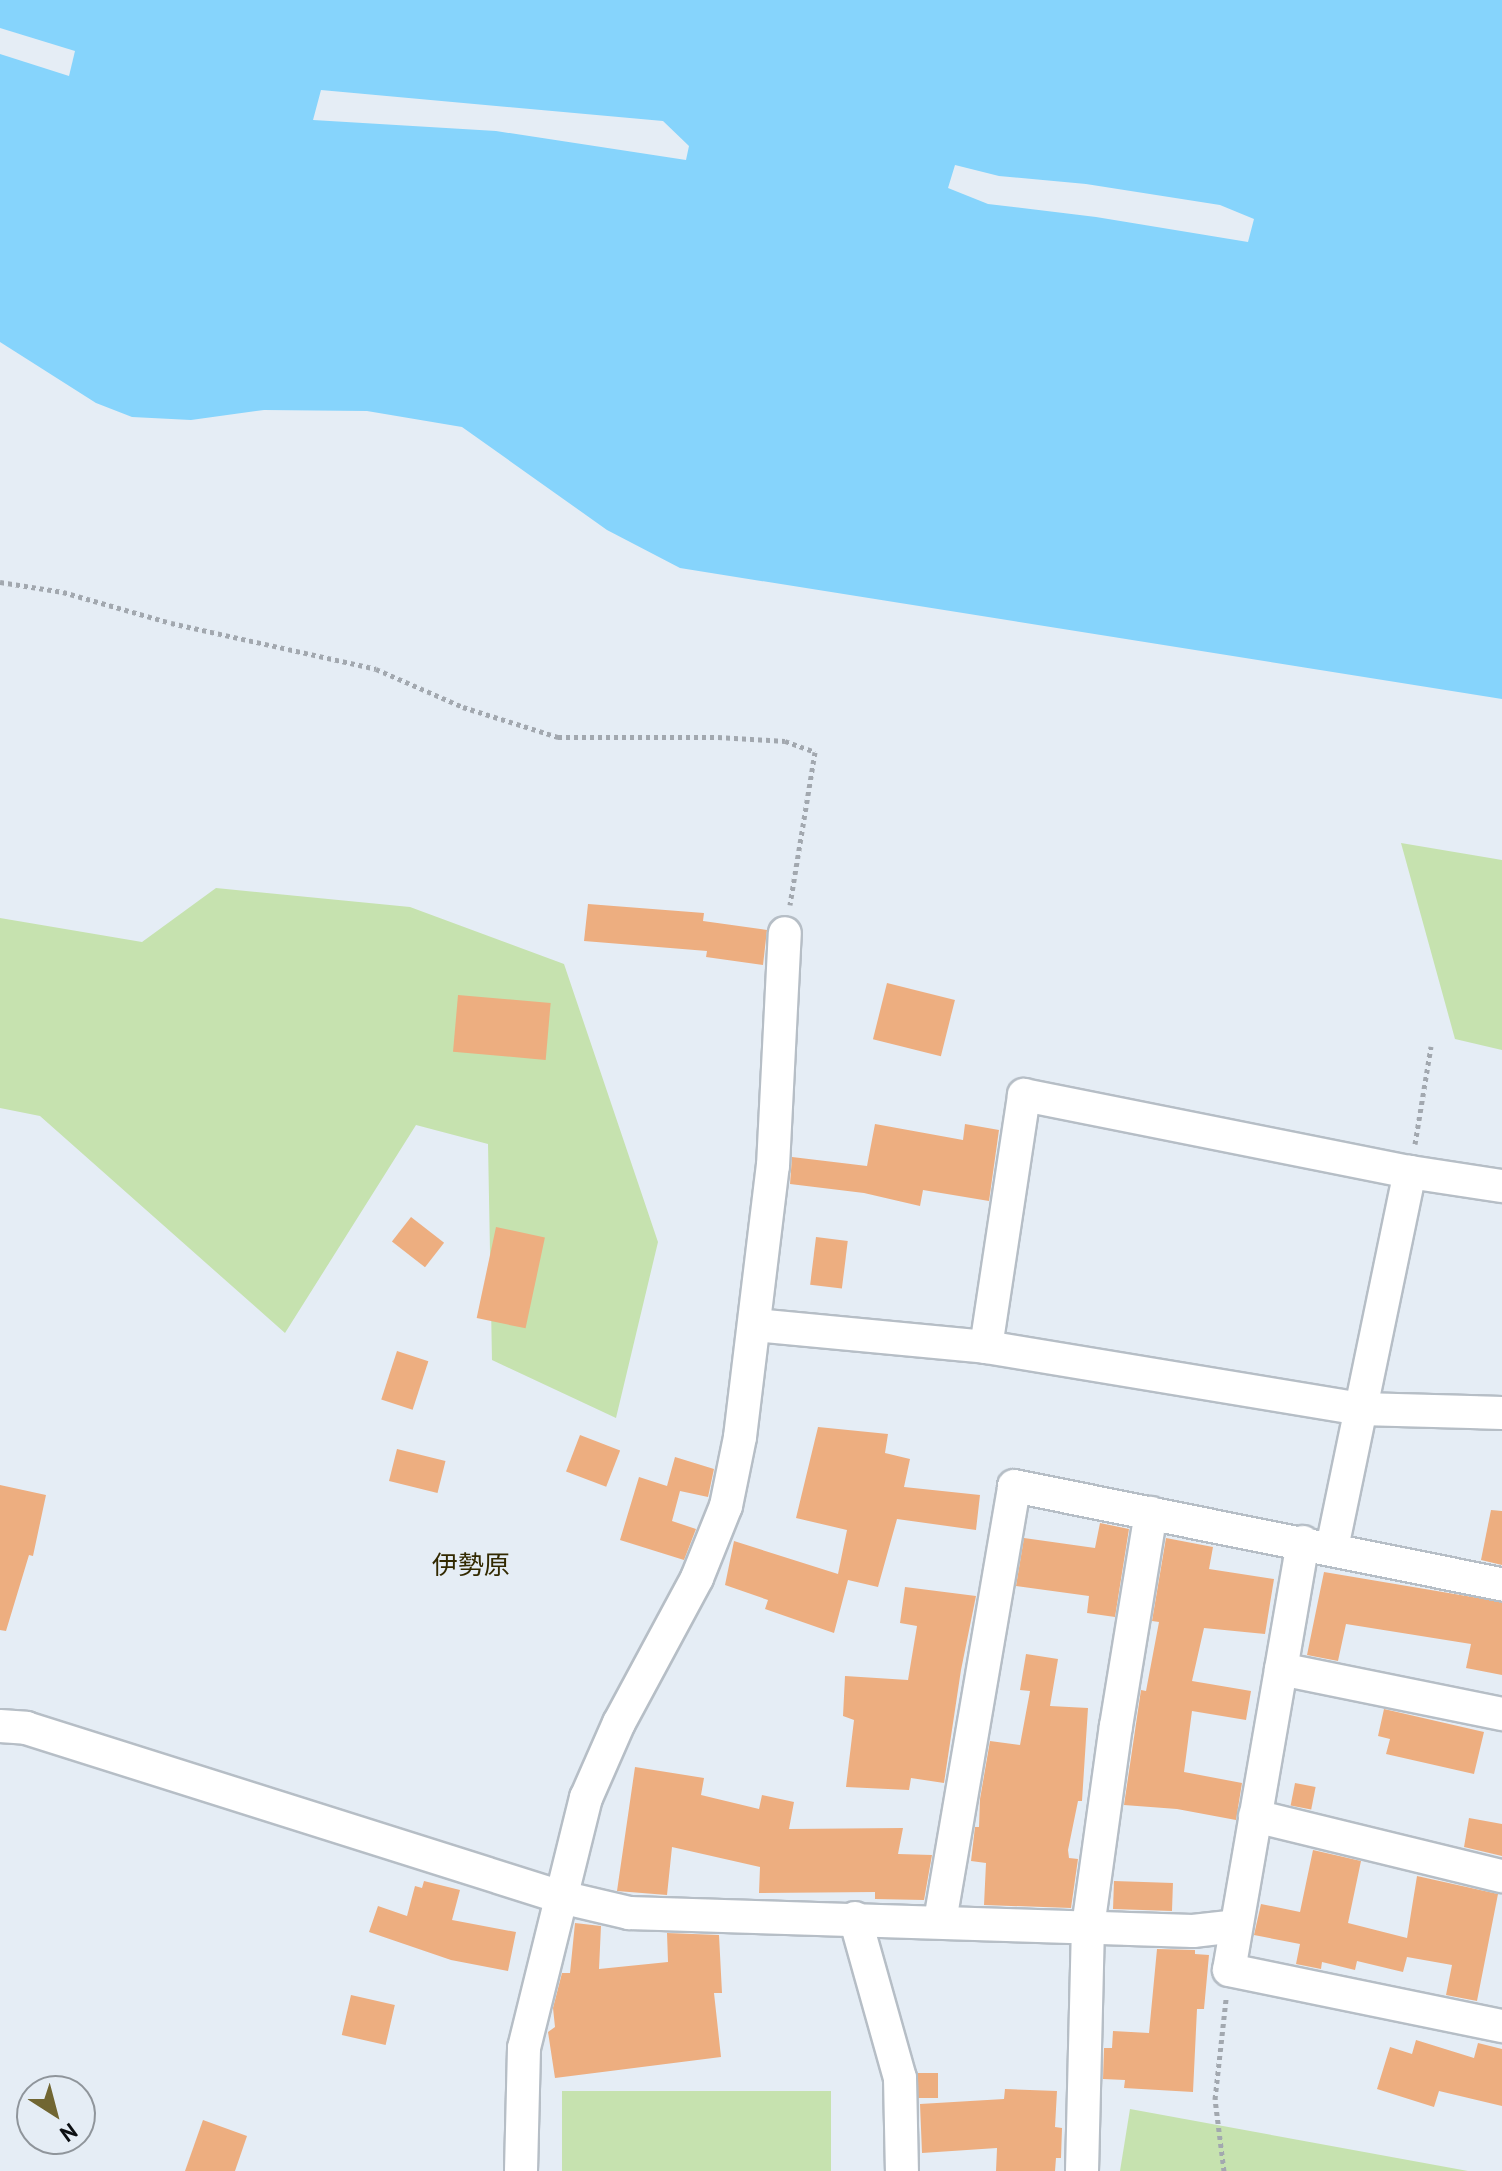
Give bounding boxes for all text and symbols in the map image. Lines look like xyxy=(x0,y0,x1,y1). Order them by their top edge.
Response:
district label: 伊勢原 xyxy=(432,1549,510,1581)
north arrow xyxy=(16,2075,96,2155)
text: N xyxy=(55,2117,83,2148)

